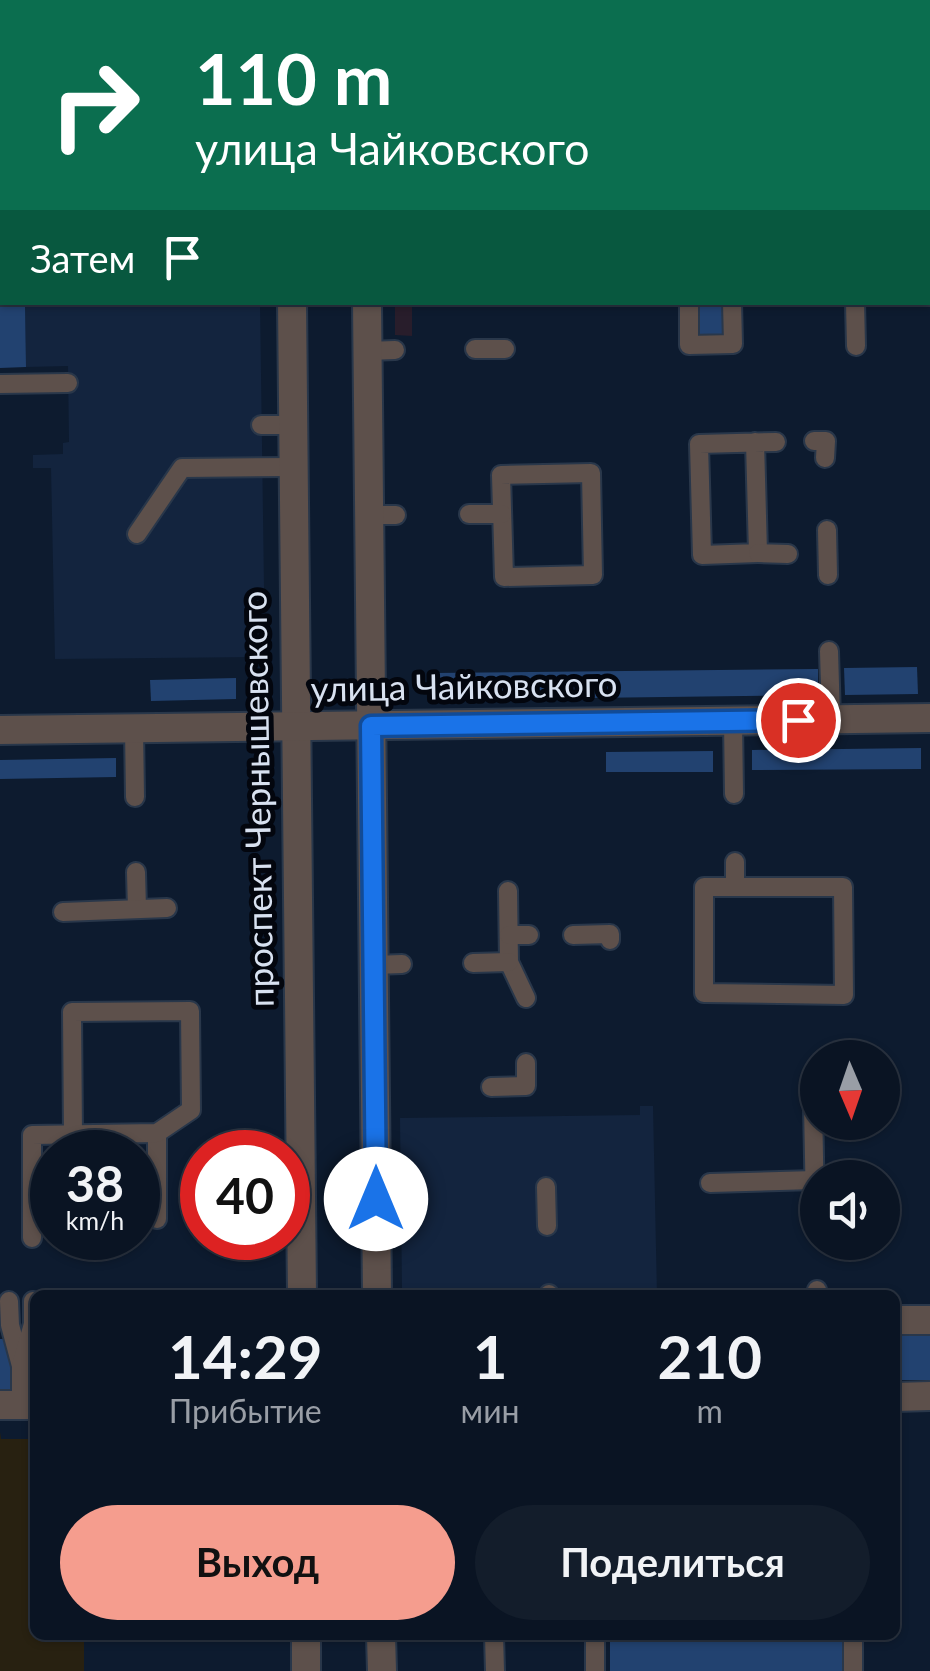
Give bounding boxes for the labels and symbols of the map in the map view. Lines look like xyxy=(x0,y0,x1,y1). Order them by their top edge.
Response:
street label: проспект Чернышевского xyxy=(231,590,281,1008)
street label: улица Чайковского xyxy=(310,661,618,709)
pin xyxy=(756,678,841,763)
north arrow xyxy=(800,1040,900,1140)
speed limit sign: 40 xyxy=(180,1130,310,1260)
position arrow xyxy=(324,1147,428,1251)

